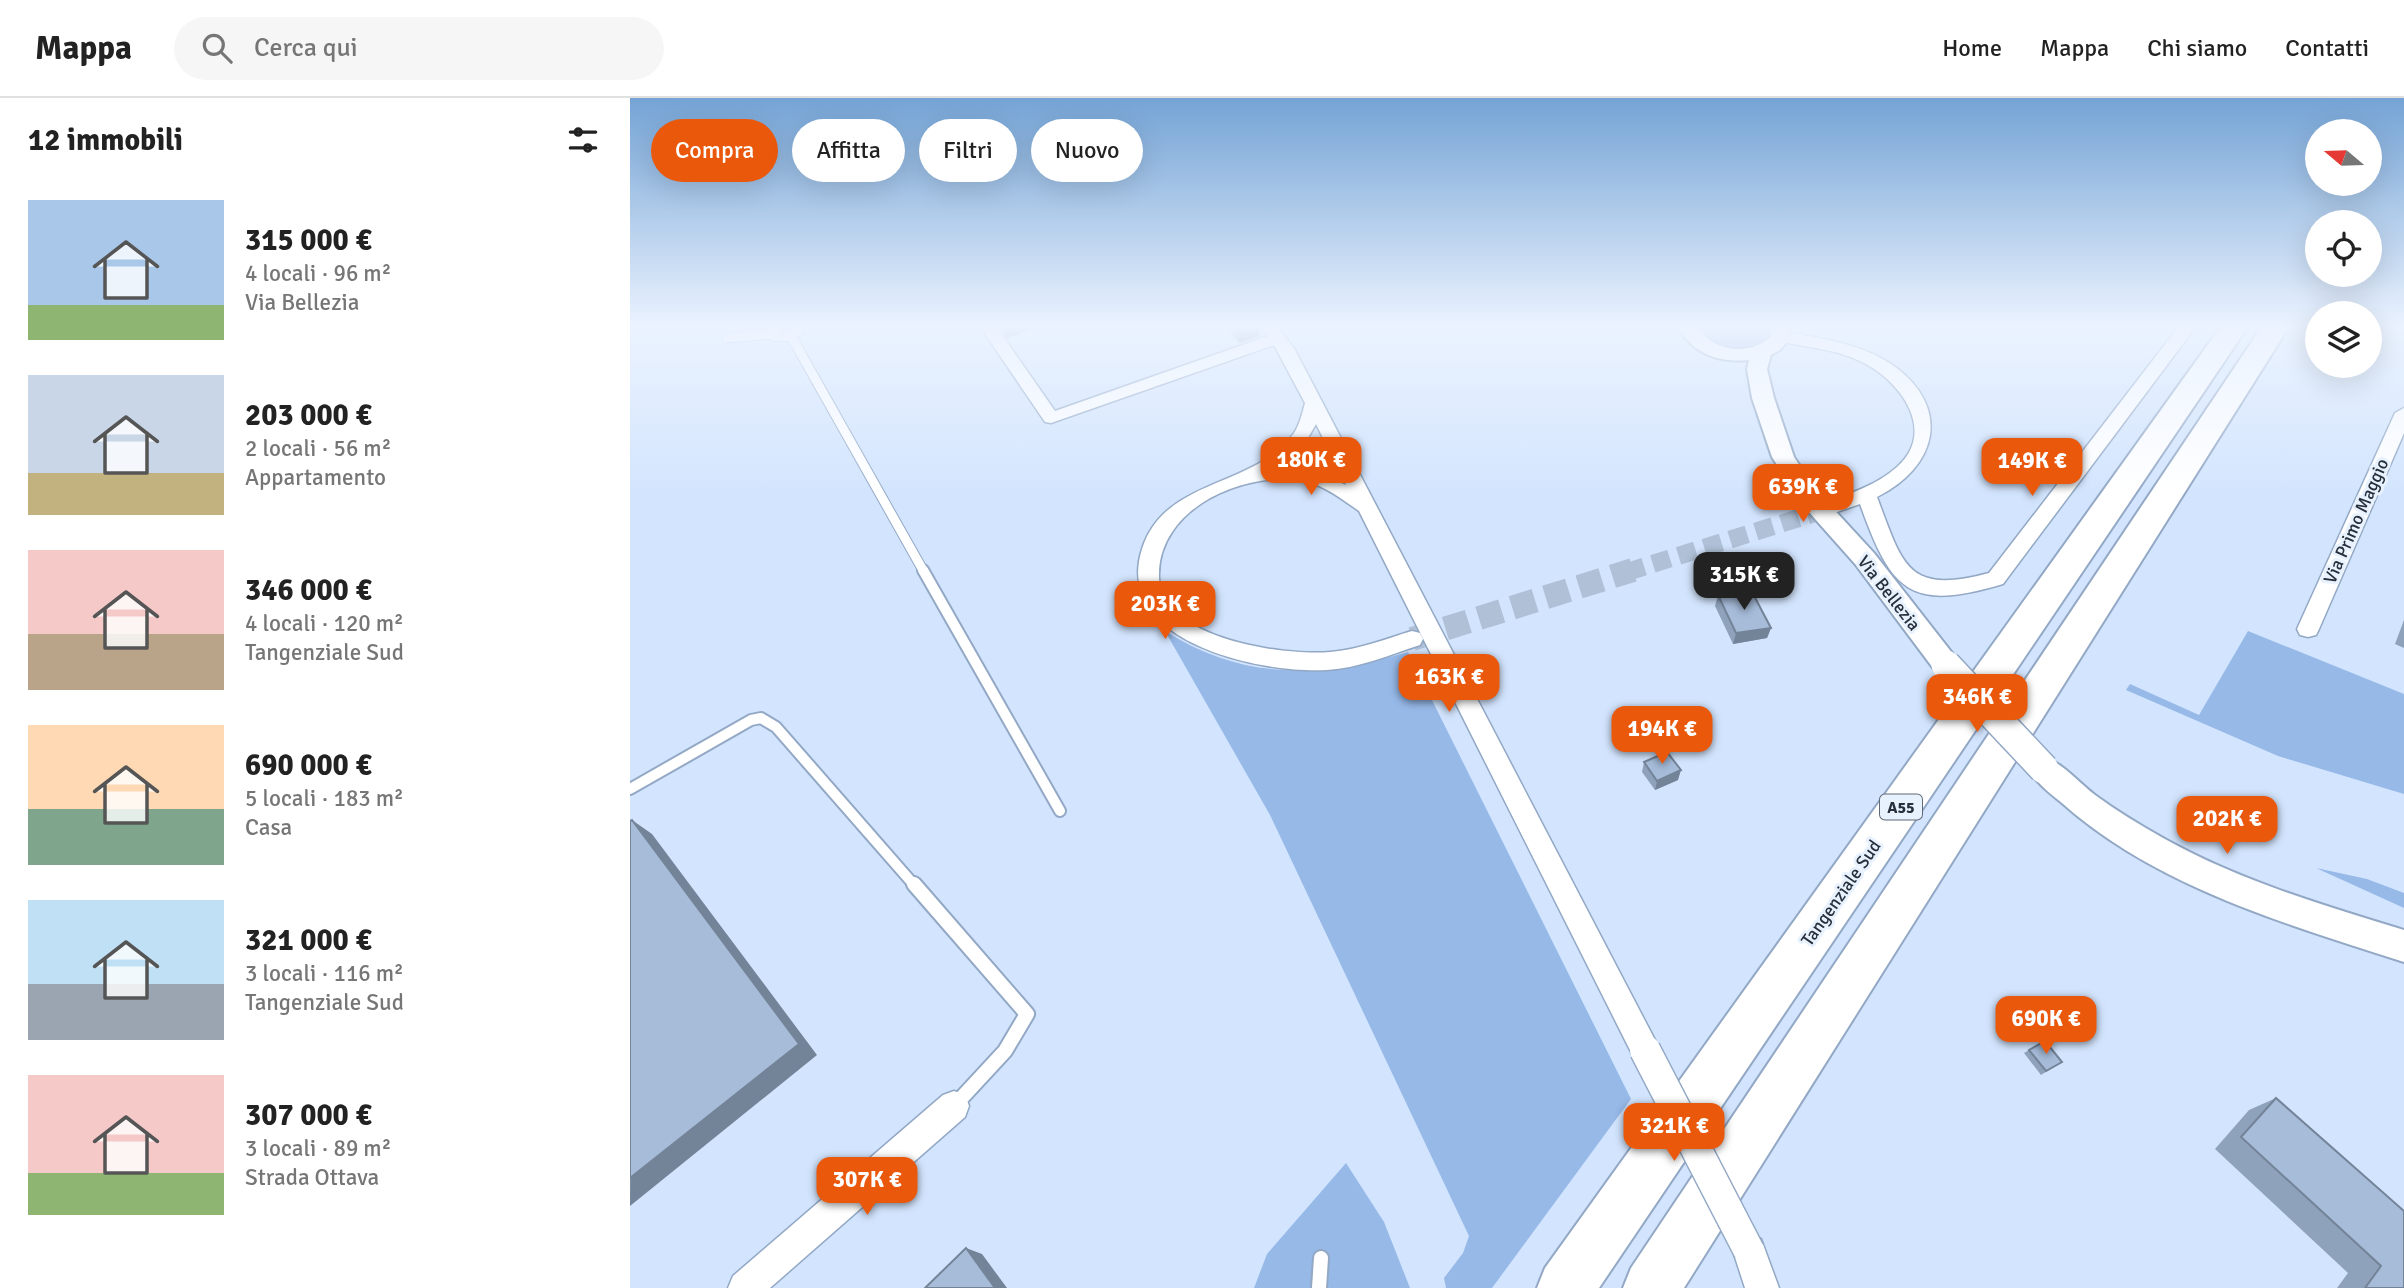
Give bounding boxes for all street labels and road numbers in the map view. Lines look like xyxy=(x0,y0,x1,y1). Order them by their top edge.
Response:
street label: Via Primo Maggio xyxy=(2319,455,2393,587)
street label: Via Bellezia xyxy=(1853,551,1925,635)
road number: A55 xyxy=(1880,794,1922,820)
street label: Tangenziale Sud xyxy=(1796,836,1886,950)

